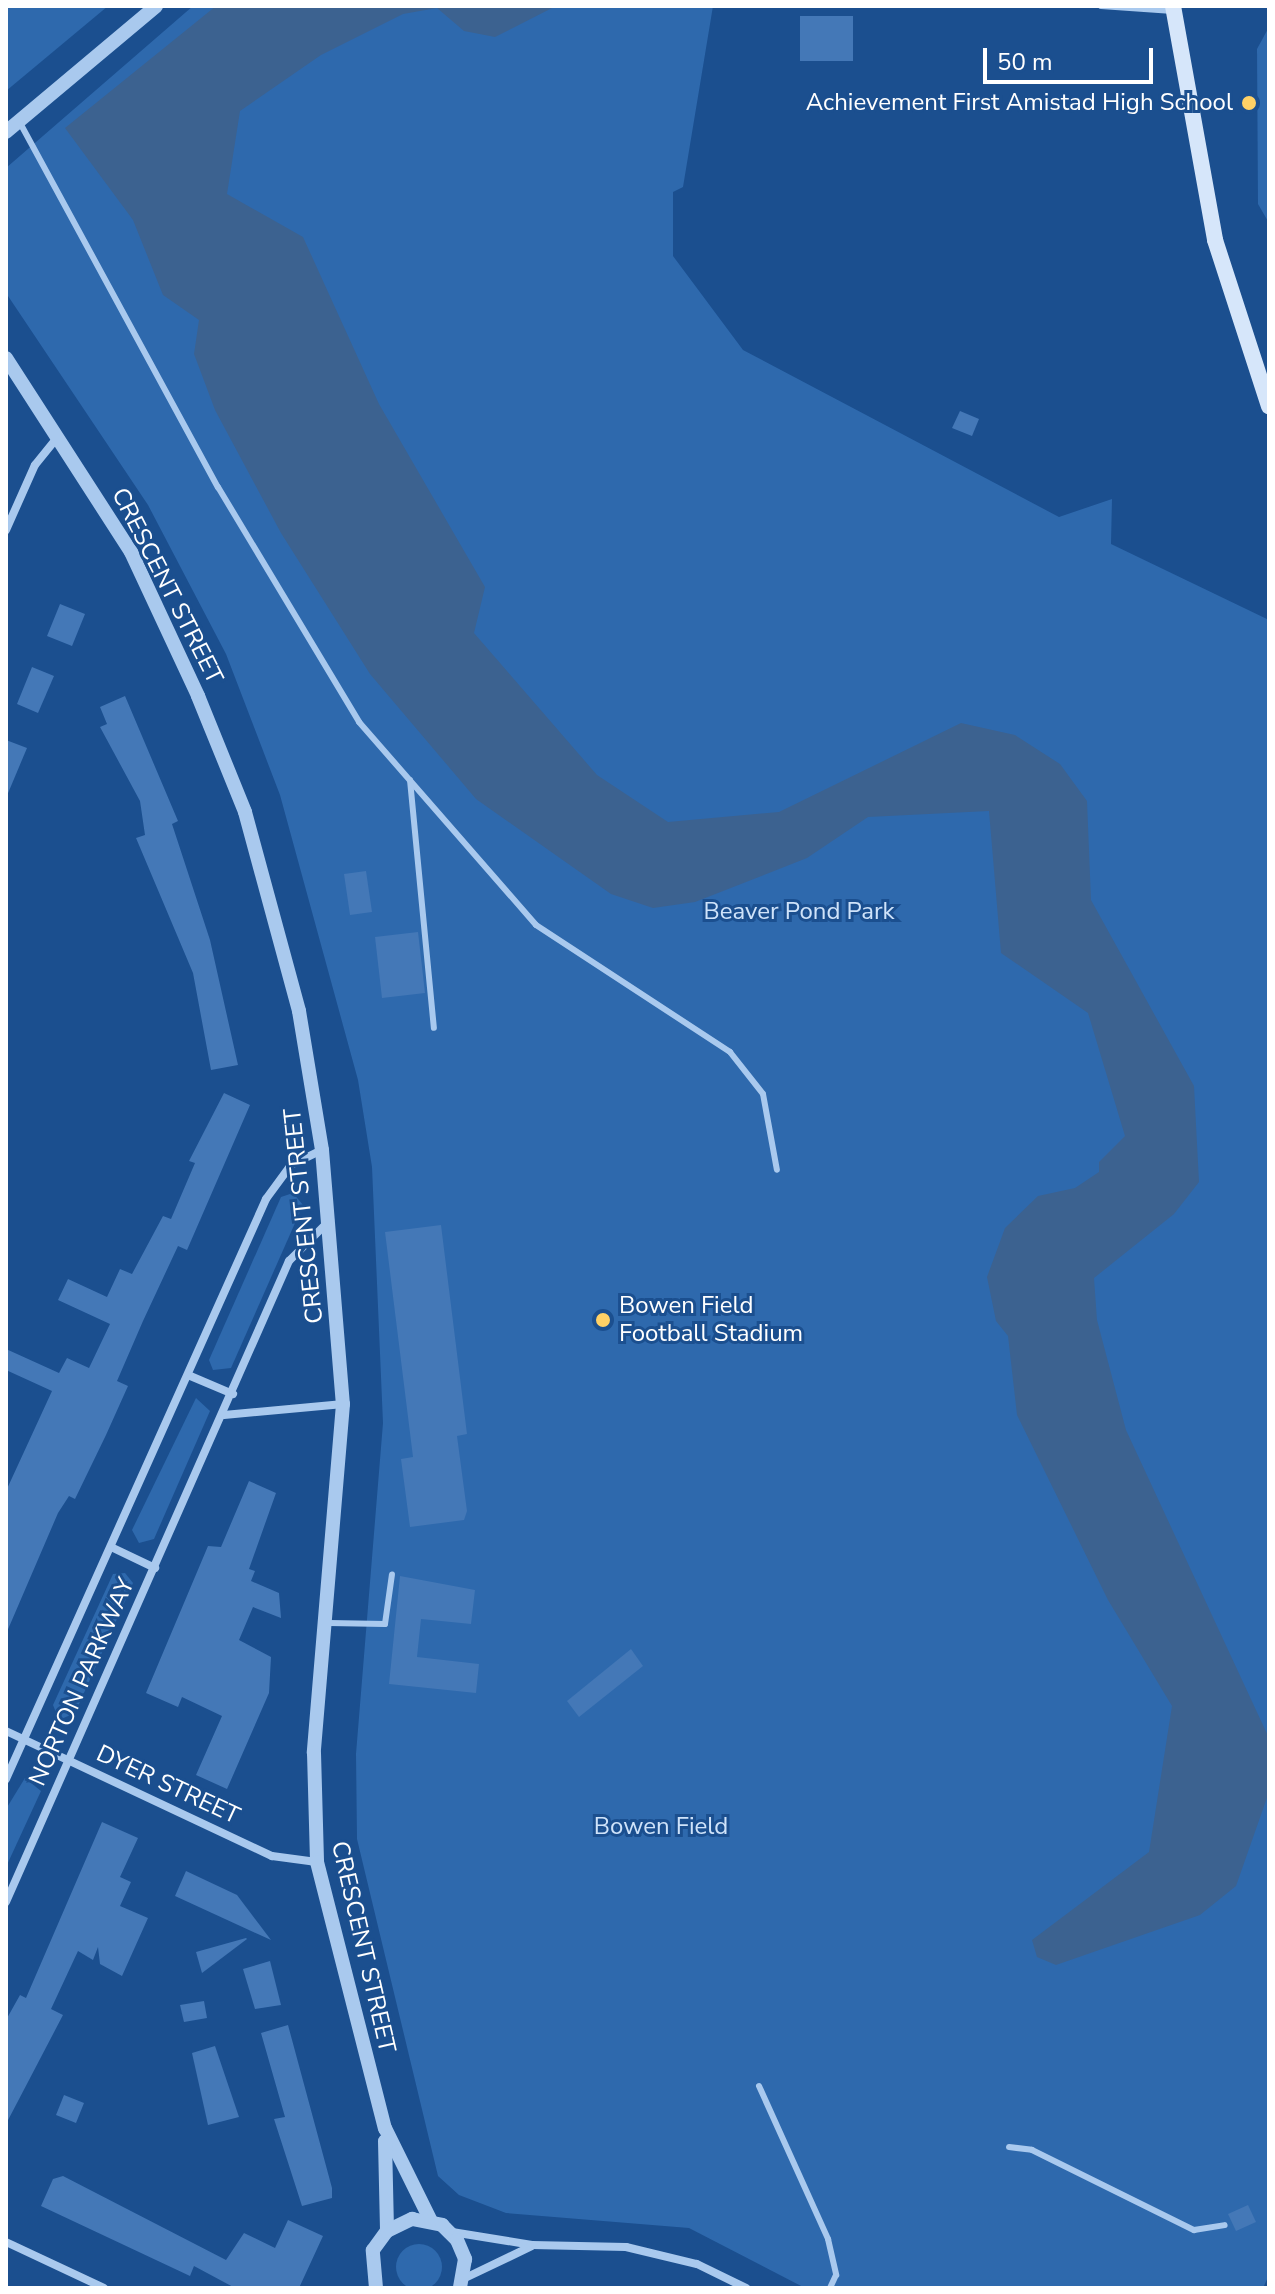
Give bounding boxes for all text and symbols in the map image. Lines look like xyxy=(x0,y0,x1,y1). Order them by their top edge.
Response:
scale bar xyxy=(987,32,1157,82)
text: 50 m xyxy=(997,46,1053,78)
place label: Achievement First Amistad High School xyxy=(806,89,1233,117)
marker: Achievement First Amistad High School xyxy=(1240,94,1258,112)
street label: CRESCENT STREET xyxy=(105,483,229,689)
park label: Beaver Pond Park xyxy=(703,898,895,926)
street label: CRESCENT STREET xyxy=(278,1107,330,1325)
place label: Bowen Field Football Stadium xyxy=(619,1292,803,1348)
marker: Bowen Field Football Stadium xyxy=(594,1311,612,1329)
street label: NORTON PARKWAY xyxy=(23,1574,141,1790)
street label: DYER STREET xyxy=(92,1739,244,1831)
park label: Bowen Field xyxy=(594,1813,728,1841)
street label: CRESCENT STREET xyxy=(325,1838,401,2056)

